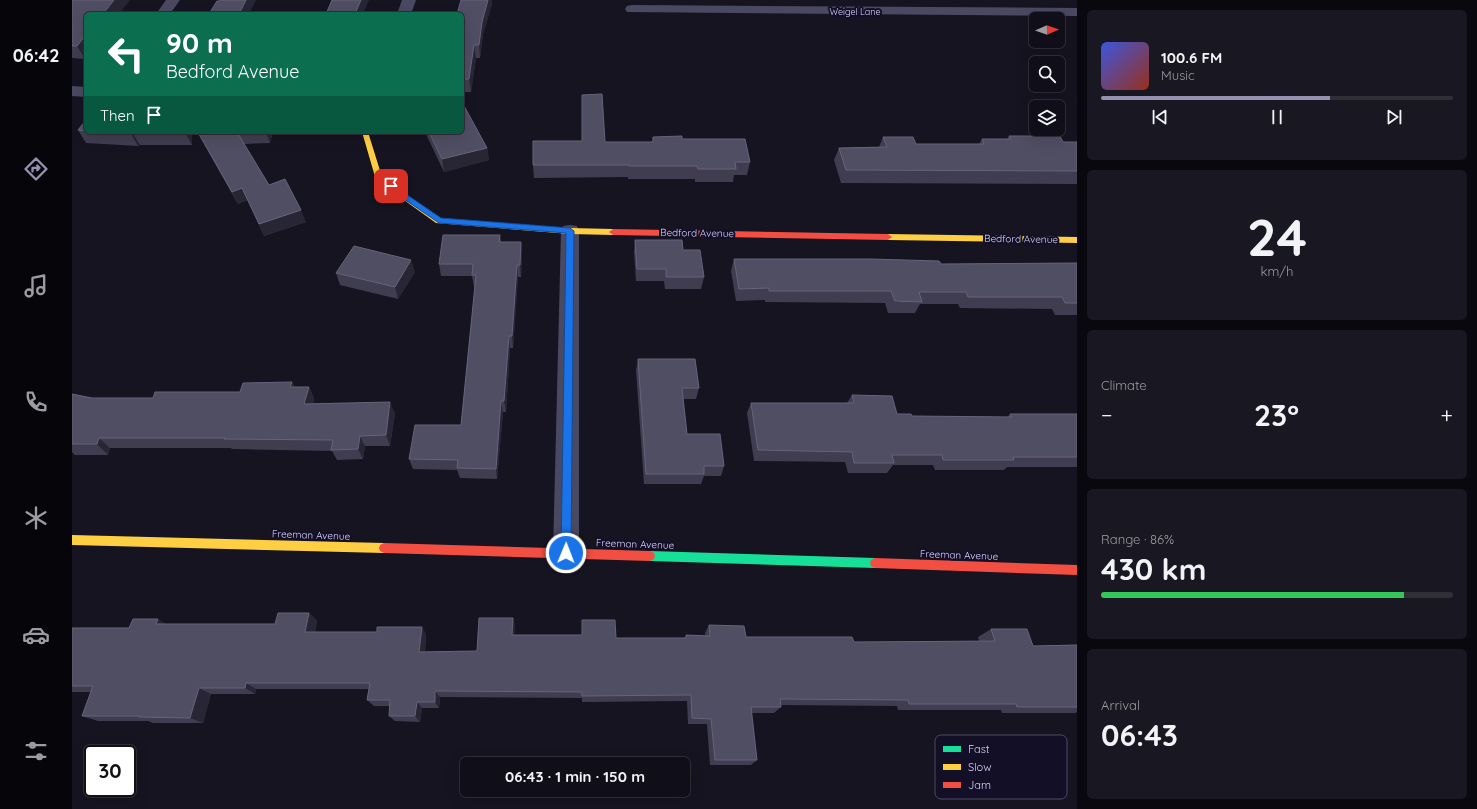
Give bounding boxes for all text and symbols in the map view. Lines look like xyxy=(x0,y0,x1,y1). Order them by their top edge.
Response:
street label: Weigel Lane xyxy=(829,6,881,17)
north arrow xyxy=(1029,12,1065,48)
map controls xyxy=(1029,12,1065,136)
text: 90 m xyxy=(166,25,233,60)
icon: left xyxy=(100,28,152,80)
text: 06:42 xyxy=(13,44,59,67)
text: 100.6 FM xyxy=(1161,48,1222,67)
button: search xyxy=(1029,56,1065,92)
text: Bedford Avenue xyxy=(166,60,299,83)
text: Music xyxy=(1161,67,1195,83)
button: layers xyxy=(1029,100,1065,136)
icon: arrive xyxy=(143,104,165,126)
text: Then xyxy=(100,106,135,125)
icon: previous xyxy=(1149,106,1171,128)
icon: pause xyxy=(1266,106,1288,128)
icon: next xyxy=(1383,106,1405,128)
icon: directions xyxy=(22,155,50,183)
pin xyxy=(374,169,408,203)
icon: arrive xyxy=(380,175,402,197)
text: 24 xyxy=(1247,204,1307,269)
street label: Bedford Avenue xyxy=(660,226,734,240)
street label: Bedford Avenue xyxy=(984,232,1058,246)
text: km/h xyxy=(1261,263,1293,279)
icon: music xyxy=(22,272,50,300)
text: Climate xyxy=(1101,377,1147,393)
icon: phone xyxy=(22,388,50,416)
text: 23° xyxy=(1254,396,1299,434)
text: − xyxy=(1101,401,1112,429)
text: + xyxy=(1441,401,1453,429)
icon: climate xyxy=(22,504,50,532)
street label: Freeman Avenue xyxy=(272,527,351,543)
text: Range · 86% xyxy=(1101,531,1174,547)
position arrow xyxy=(545,532,587,574)
street label: Freeman Avenue xyxy=(596,536,675,552)
street label: Freeman Avenue xyxy=(920,547,999,563)
text: 430 km xyxy=(1101,550,1206,588)
icon: car xyxy=(22,621,50,649)
text: Arrival xyxy=(1101,697,1140,713)
text: 06:43 xyxy=(1101,716,1178,754)
legend xyxy=(935,735,1067,799)
icon: filters xyxy=(22,737,50,765)
text: Fast xyxy=(968,742,990,756)
speed limit sign: 30 xyxy=(84,745,136,797)
text: Slow xyxy=(968,760,992,774)
text: 06:43 · 1 min · 150 m xyxy=(505,767,645,786)
text: Jam xyxy=(968,778,991,792)

